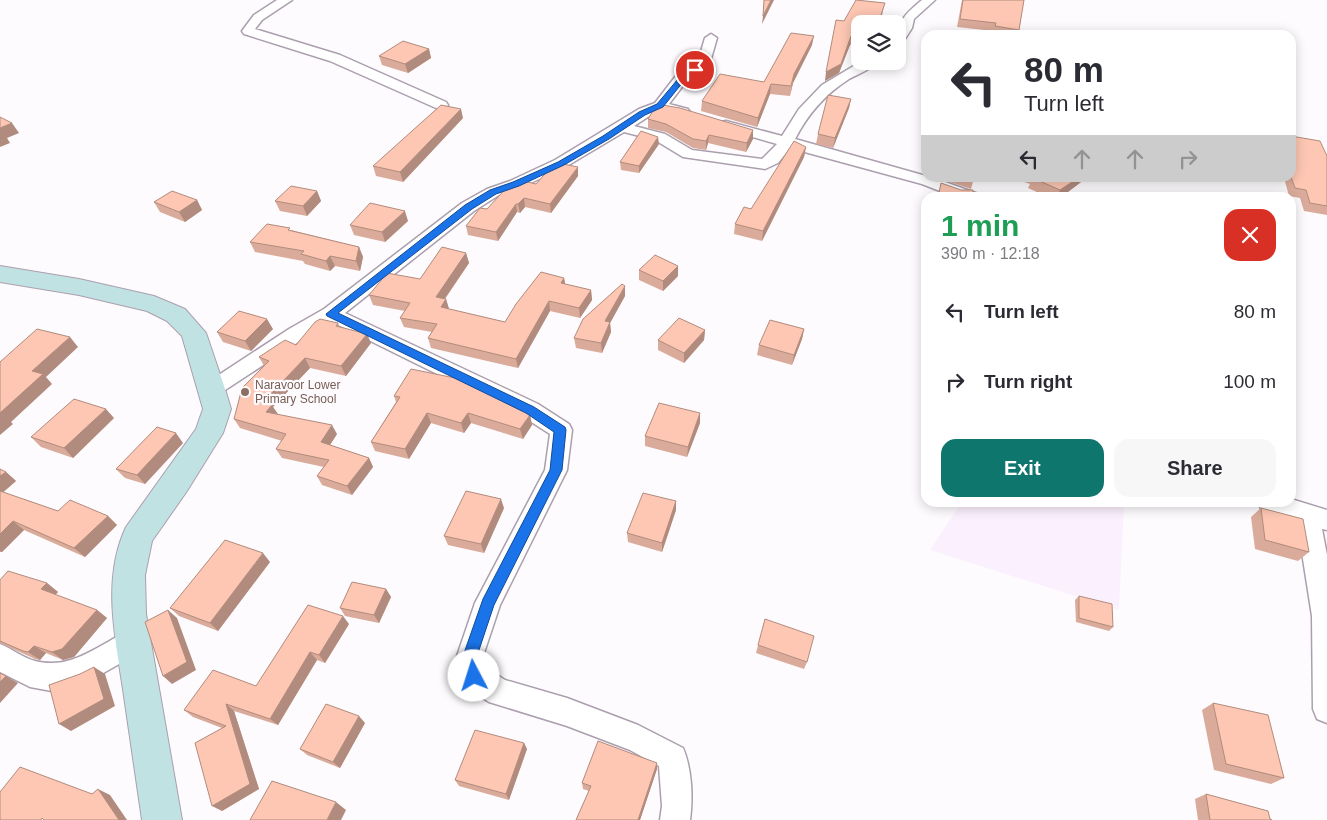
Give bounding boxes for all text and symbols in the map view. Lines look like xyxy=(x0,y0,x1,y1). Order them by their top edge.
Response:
map controls xyxy=(851,15,906,70)
button: layers xyxy=(851,15,906,70)
pin xyxy=(674,49,716,91)
icon: left xyxy=(941,50,1006,115)
text: 80 m xyxy=(1024,50,1104,89)
icon: arrive xyxy=(681,56,709,84)
text: Turn left xyxy=(1024,91,1104,116)
icon: left xyxy=(1015,145,1043,173)
icon: ahead xyxy=(1068,145,1096,173)
icon: ahead xyxy=(1121,145,1149,173)
icon: right xyxy=(1174,145,1202,173)
text: 1 min xyxy=(941,209,1019,242)
button: close xyxy=(1224,209,1276,261)
text: 390 m · 12:18 xyxy=(941,245,1040,262)
icon: left xyxy=(941,298,969,326)
text: Turn left xyxy=(984,301,1059,322)
text: 80 m xyxy=(1234,301,1276,322)
icon: right xyxy=(941,368,969,396)
text: Turn right xyxy=(984,371,1072,392)
text: 100 m xyxy=(1223,371,1276,392)
place label: Naravoor Lower Primary School xyxy=(255,378,340,406)
marker: Naravoor Lower Primary School xyxy=(239,386,251,398)
button: Exit xyxy=(941,439,1104,497)
button: Share xyxy=(1114,439,1276,497)
position arrow xyxy=(447,649,499,701)

